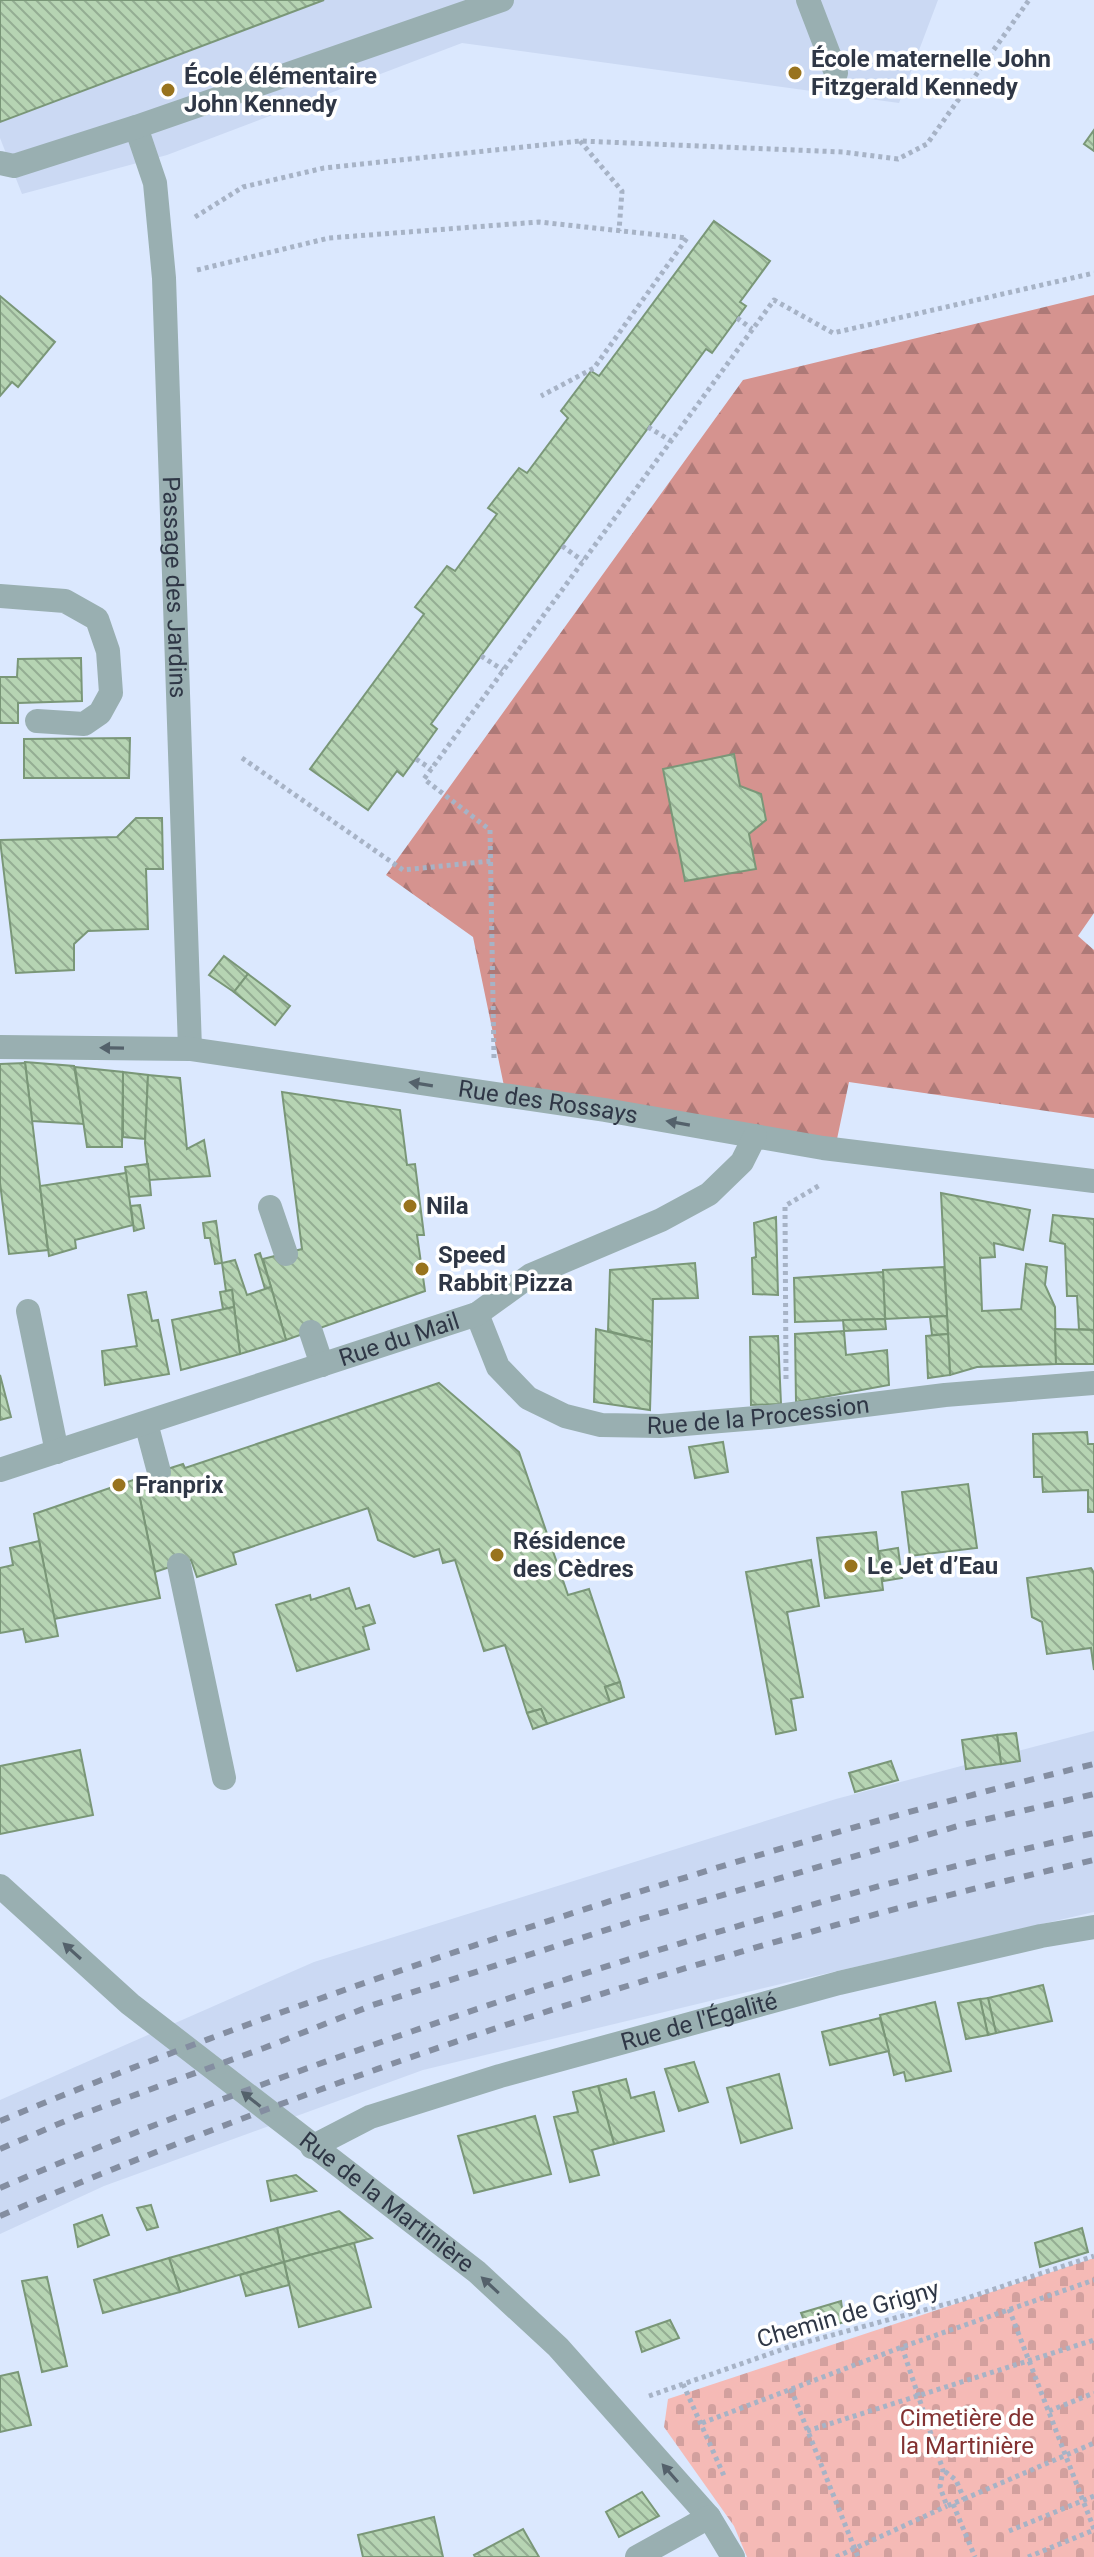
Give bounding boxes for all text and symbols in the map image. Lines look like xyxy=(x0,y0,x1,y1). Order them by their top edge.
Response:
place label: École maternelle John Fitzgerald Kennedy xyxy=(811,45,1051,101)
place label: École élémentaire John Kennedy xyxy=(184,62,377,118)
marker: École maternelle John Fitzgerald Kennedy xyxy=(786,64,804,82)
marker: École élémentaire John Kennedy xyxy=(159,81,177,99)
street label: Passage des Jardins xyxy=(157,476,192,699)
one-way arrow xyxy=(99,1042,124,1054)
street label: Rue des Rossays xyxy=(456,1075,640,1129)
one-way arrow xyxy=(408,1077,433,1090)
one-way arrow xyxy=(665,1116,690,1129)
place label: Nila xyxy=(426,1192,469,1220)
marker: Nila xyxy=(401,1197,419,1215)
place label: Speed Rabbit Pizza xyxy=(438,1241,573,1297)
marker: Speed Rabbit Pizza xyxy=(413,1260,431,1278)
street label: Rue du Mail xyxy=(335,1307,463,1372)
street label: Rue de la Procession xyxy=(647,1391,871,1440)
place label: Franprix xyxy=(135,1471,224,1499)
marker: Franprix xyxy=(110,1476,128,1494)
place label: Résidence des Cèdres xyxy=(513,1527,634,1583)
marker: Résidence des Cèdres xyxy=(488,1546,506,1564)
place label: Le Jet d’Eau xyxy=(867,1552,998,1580)
marker: Le Jet d’Eau xyxy=(842,1557,860,1575)
one-way arrow xyxy=(62,1943,81,1961)
street label: Rue de l'Égalité xyxy=(618,1987,780,2056)
one-way arrow xyxy=(241,2091,261,2107)
street label: Rue de la Martinière xyxy=(294,2126,480,2278)
street label: Chemin de Grigny xyxy=(754,2274,943,2353)
one-way arrow xyxy=(481,2276,500,2294)
park label: Cimetière de la Martinière xyxy=(900,2404,1034,2460)
one-way arrow xyxy=(661,2463,679,2482)

